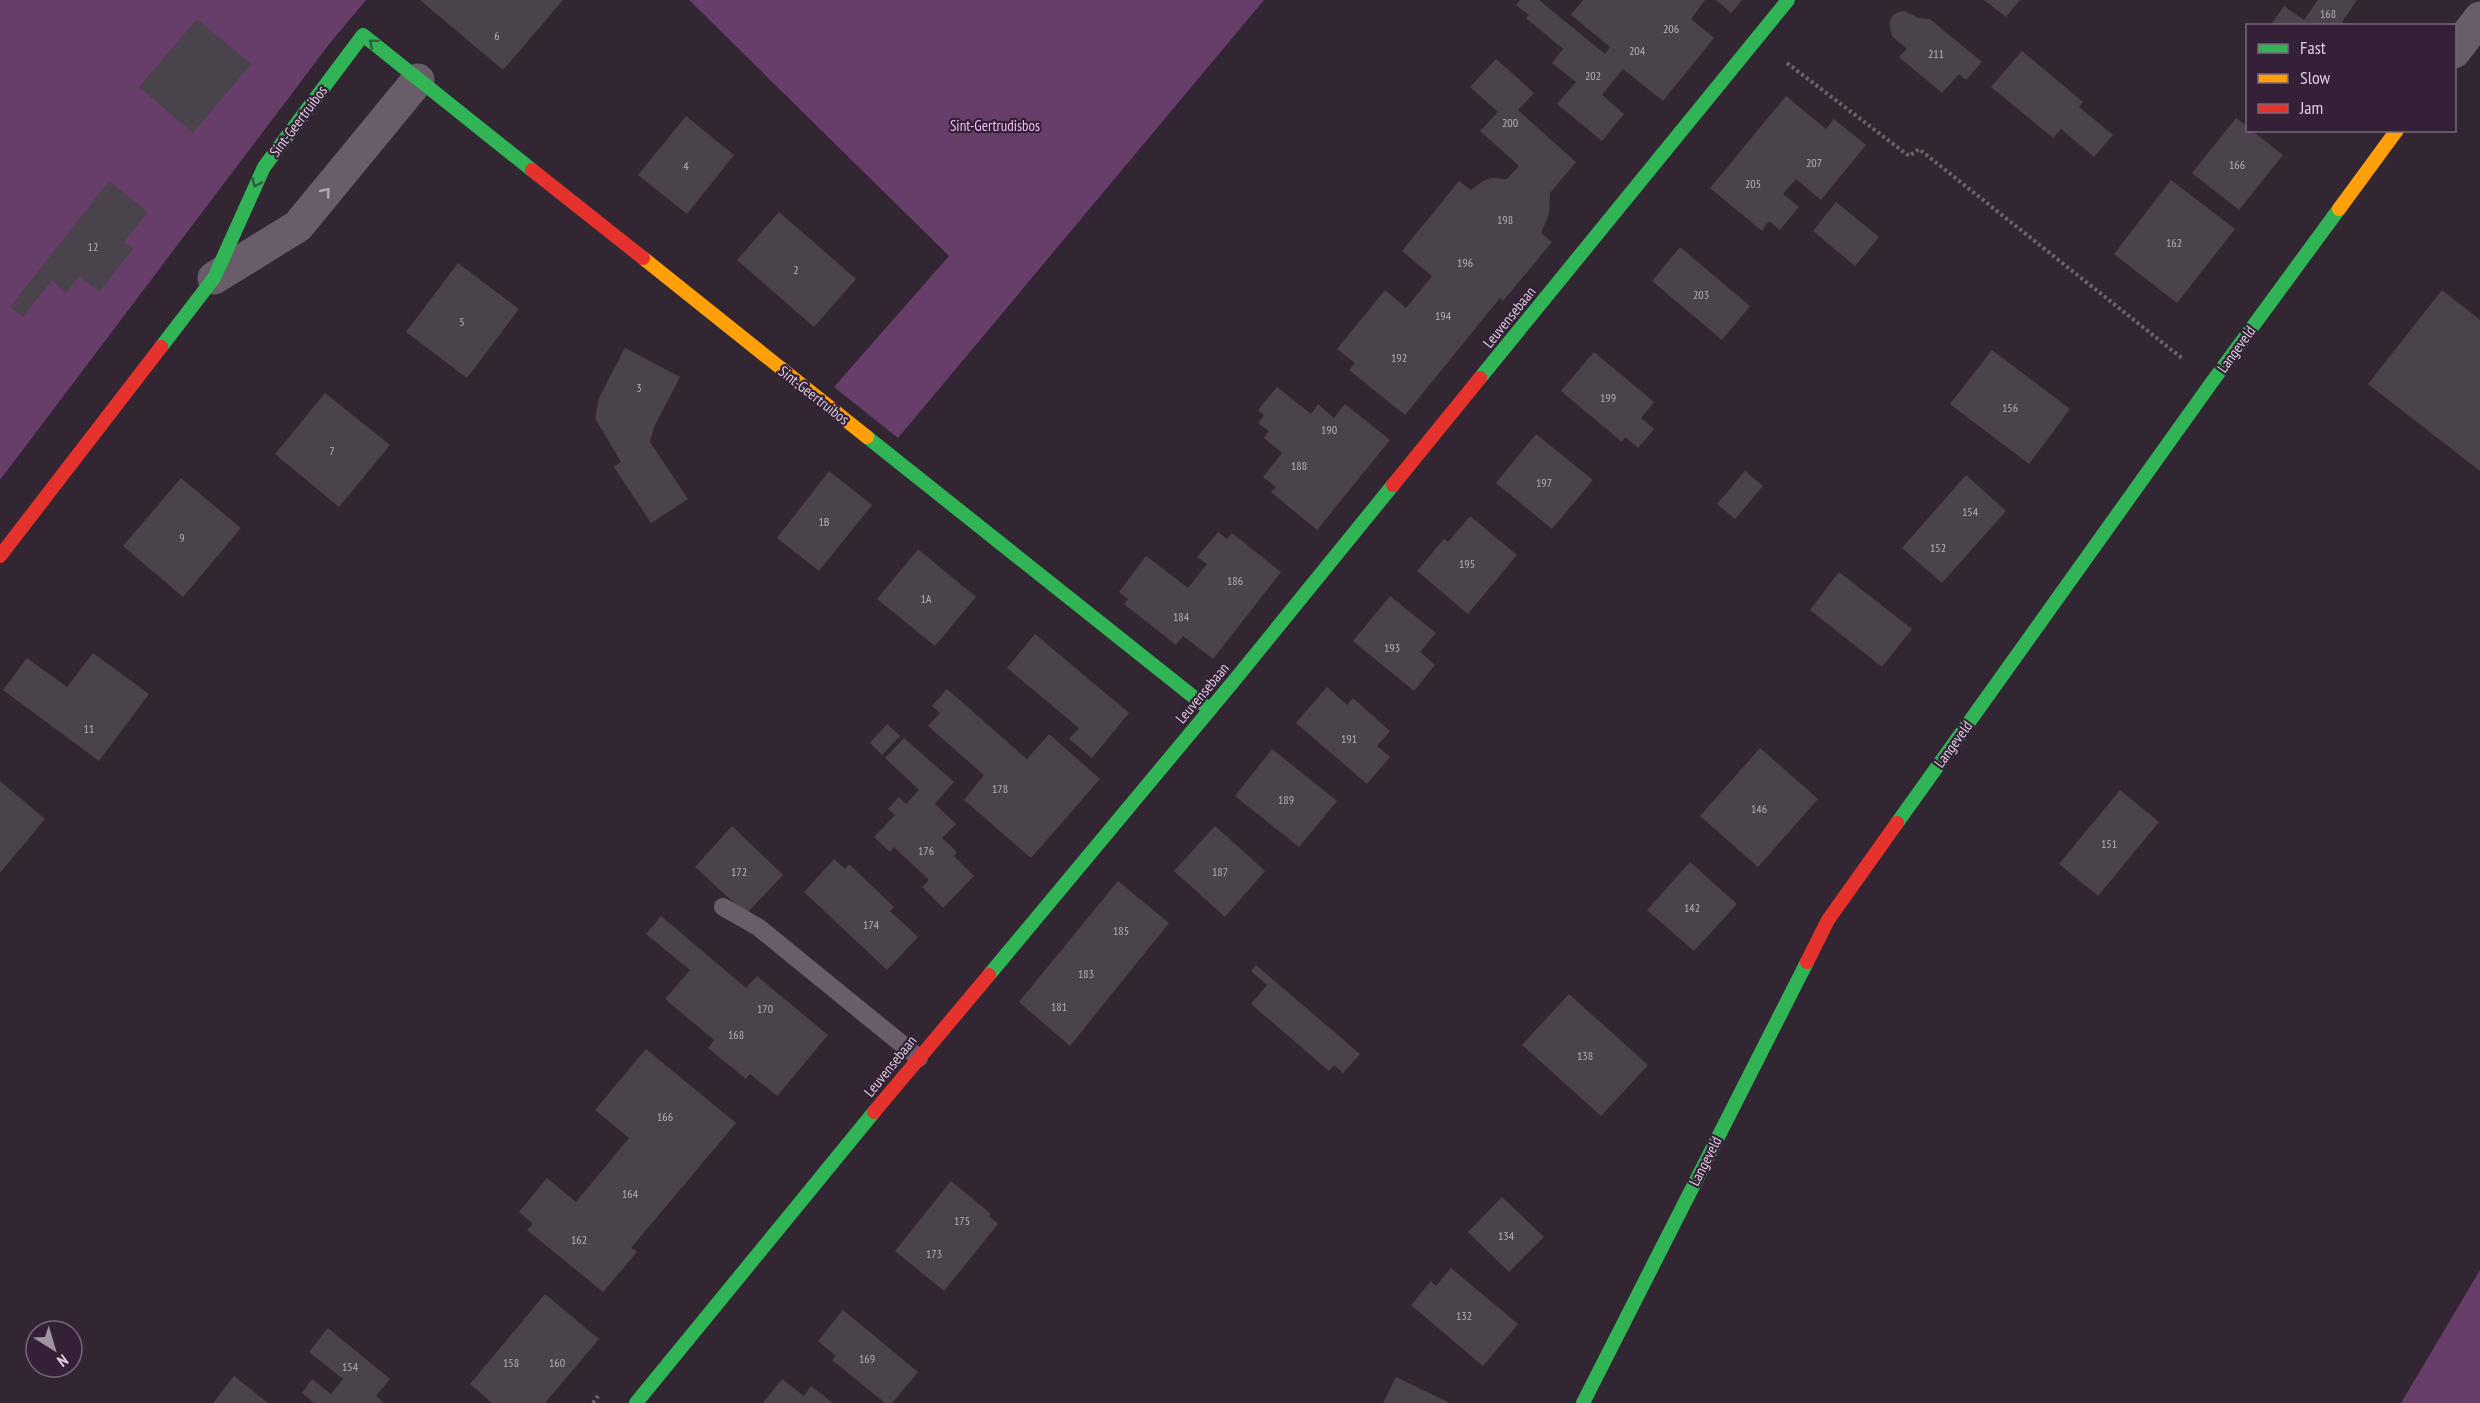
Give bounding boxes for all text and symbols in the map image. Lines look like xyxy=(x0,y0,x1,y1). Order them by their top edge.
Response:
house number: 168 xyxy=(2320,6,2336,21)
house number: 206 xyxy=(1663,21,1679,36)
legend xyxy=(2246,24,2456,132)
house number: 6 xyxy=(494,28,500,43)
text: Fast xyxy=(2300,36,2326,59)
one-way arrow xyxy=(369,39,380,50)
house number: 204 xyxy=(1629,43,1646,58)
house number: 211 xyxy=(1928,46,1944,61)
text: Slow xyxy=(2300,66,2331,89)
house number: 202 xyxy=(1585,68,1601,83)
street label: Sint-Geertruibos xyxy=(265,82,331,160)
text: Jam xyxy=(2299,96,2323,119)
house number: 200 xyxy=(1502,115,1518,130)
park label: Sint-Gertrudisbos xyxy=(950,116,1040,135)
house number: 207 xyxy=(1806,155,1822,170)
house number: 166 xyxy=(2229,157,2245,172)
house number: 4 xyxy=(683,158,689,173)
house number: 205 xyxy=(1745,176,1761,191)
one-way arrow xyxy=(252,177,264,188)
one-way arrow xyxy=(319,188,330,199)
house number: 198 xyxy=(1497,212,1513,227)
house number: 162 xyxy=(2166,235,2182,250)
house number: 12 xyxy=(88,239,98,254)
house number: 196 xyxy=(1457,255,1473,270)
house number: 2 xyxy=(793,262,799,277)
street label: Leuvensebaan xyxy=(1479,283,1539,351)
house number: 203 xyxy=(1693,287,1709,302)
house number: 194 xyxy=(1435,308,1452,323)
house number: 5 xyxy=(459,314,465,329)
street label: Langeveld xyxy=(2213,322,2259,376)
house number: 192 xyxy=(1391,350,1407,365)
street label: Sint-Geertruibos xyxy=(775,361,853,429)
house number: 3 xyxy=(636,380,642,395)
house number: 199 xyxy=(1600,390,1616,405)
house number: 156 xyxy=(2002,400,2018,415)
house number: 190 xyxy=(1321,422,1337,437)
house number: 7 xyxy=(329,443,335,458)
house number: 188 xyxy=(1291,458,1307,473)
house number: 197 xyxy=(1536,475,1552,490)
house number: 154 xyxy=(1962,504,1979,519)
house number: 1B xyxy=(818,514,830,529)
house number: 9 xyxy=(179,530,185,545)
house number: 152 xyxy=(1930,540,1946,555)
house number: 195 xyxy=(1459,556,1475,571)
house number: 186 xyxy=(1227,573,1243,588)
house number: 1A xyxy=(920,591,932,606)
house number: 184 xyxy=(1173,609,1190,624)
house number: 193 xyxy=(1384,640,1400,655)
street label: Leuvensebaan xyxy=(1171,659,1233,727)
street label: Langeveld xyxy=(1930,717,1976,771)
house number: 11 xyxy=(84,721,94,736)
house number: 191 xyxy=(1341,731,1357,746)
house number: 178 xyxy=(992,781,1008,796)
house number: 189 xyxy=(1278,792,1294,807)
house number: 146 xyxy=(1751,801,1767,816)
house number: 151 xyxy=(2101,836,2117,851)
house number: 176 xyxy=(918,843,934,858)
house number: 172 xyxy=(731,864,747,879)
house number: 187 xyxy=(1212,864,1228,879)
house number: 142 xyxy=(1684,900,1700,915)
house number: 174 xyxy=(863,917,880,932)
house number: 185 xyxy=(1113,923,1129,938)
house number: 183 xyxy=(1078,966,1094,981)
house number: 181 xyxy=(1051,999,1067,1014)
house number: 170 xyxy=(757,1001,773,1016)
house number: 168 xyxy=(728,1027,744,1042)
street label: Leuvensebaan xyxy=(860,1032,920,1100)
house number: 138 xyxy=(1577,1048,1593,1063)
house number: 166 xyxy=(657,1109,673,1124)
street label: Langeveld xyxy=(1684,1133,1726,1189)
house number: 164 xyxy=(622,1186,639,1201)
house number: 175 xyxy=(954,1213,970,1228)
house number: 134 xyxy=(1498,1228,1515,1243)
house number: 162 xyxy=(571,1232,587,1247)
house number: 173 xyxy=(926,1246,942,1261)
house number: 132 xyxy=(1456,1308,1472,1323)
north arrow xyxy=(24,1319,84,1379)
text: N xyxy=(54,1350,72,1372)
house number: 169 xyxy=(859,1351,875,1366)
house number: 158 xyxy=(503,1355,519,1370)
house number: 160 xyxy=(549,1355,565,1370)
house number: 154 xyxy=(342,1359,359,1374)

